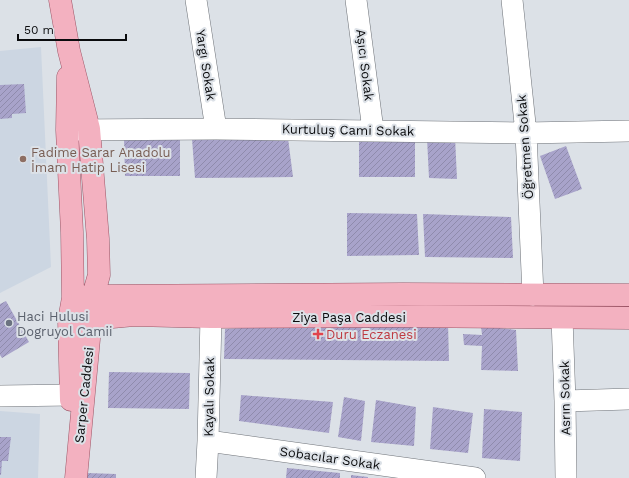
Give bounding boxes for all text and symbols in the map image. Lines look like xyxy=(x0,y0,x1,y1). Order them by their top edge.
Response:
scale bar xyxy=(18,16,126,42)
text: 50 m xyxy=(24,23,54,37)
street label: Yargı Sokak xyxy=(193,28,219,102)
street label: Aşıcı Sokak xyxy=(353,28,377,102)
street label: Öğretmen Sokak xyxy=(514,93,536,200)
street label: Kurtuluş Cami Sokak xyxy=(282,121,415,139)
place label: Fadime Sarar Anadolu İmam Hatip Lisesi xyxy=(31,145,170,175)
marker: Fadime Sarar Anadolu İmam Hatip Lisesi xyxy=(18,154,28,164)
place label: Haci Hulusi Dogruyol Camii xyxy=(17,309,112,339)
street label: Ziya Paşa Caddesi xyxy=(292,310,406,325)
marker: Haci Hulusi Dogruyol Camii xyxy=(4,318,14,328)
place label: Duru Eczanesi xyxy=(326,327,417,342)
marker: Duru Eczanesi xyxy=(313,329,323,339)
street label: Sarper Caddesi xyxy=(72,346,96,444)
street label: Kayalı Sokak xyxy=(201,357,217,437)
street label: Asrın Sokak xyxy=(557,360,573,435)
street label: Sobacılar Sokak xyxy=(279,444,382,473)

